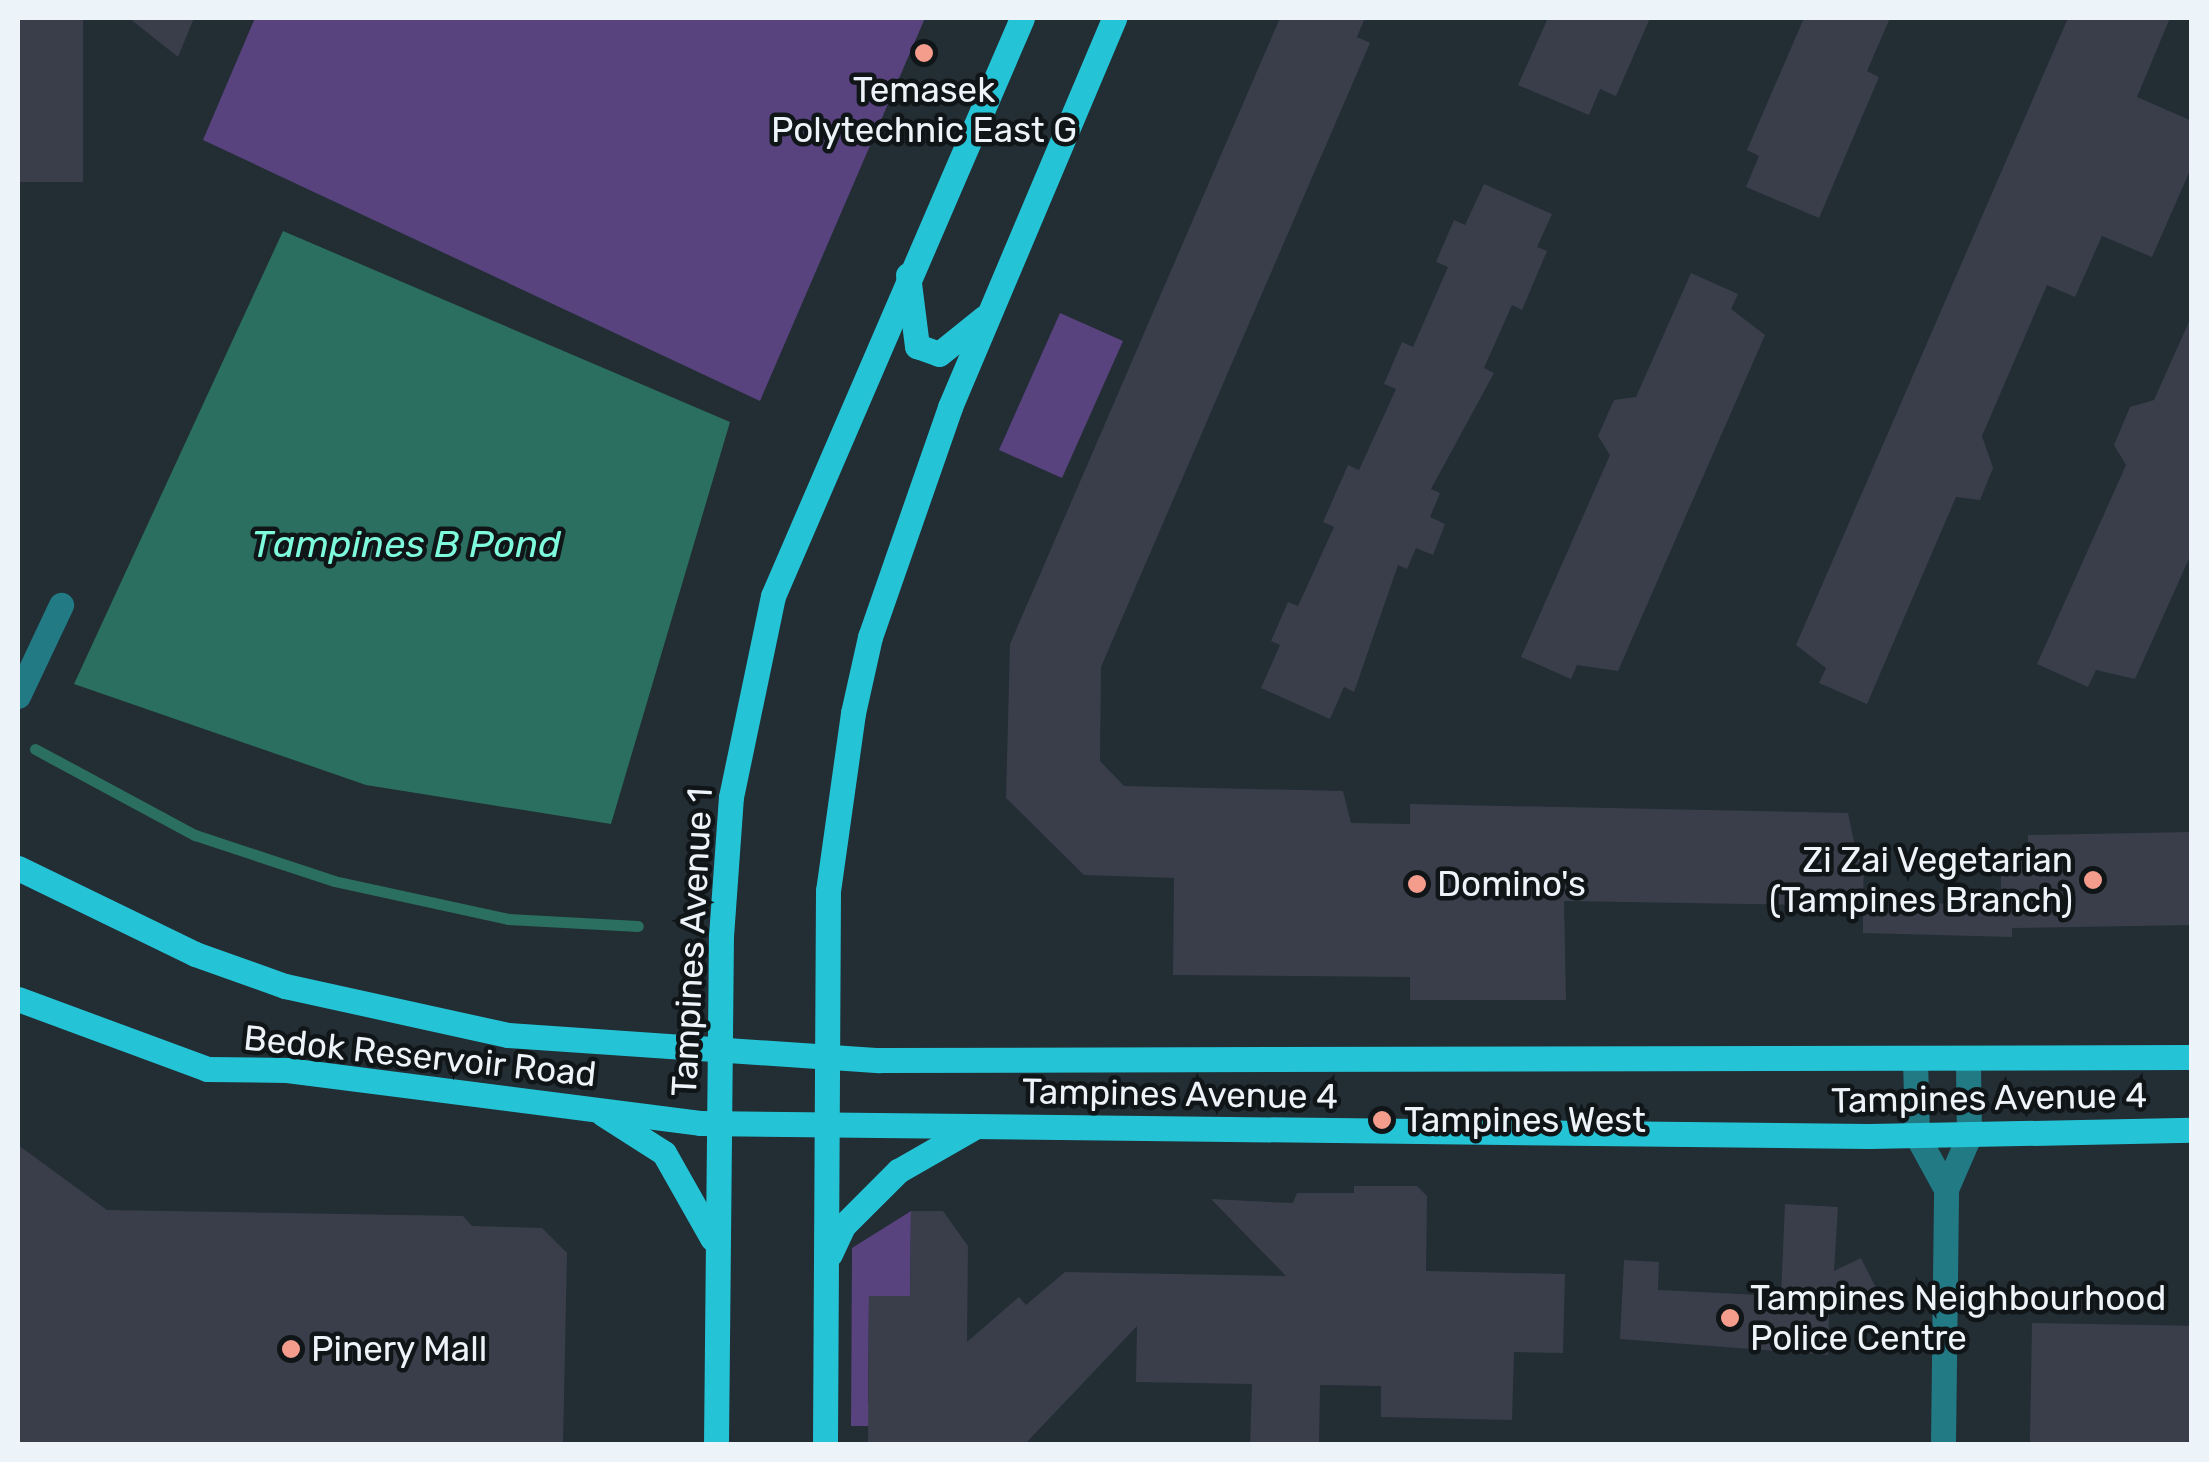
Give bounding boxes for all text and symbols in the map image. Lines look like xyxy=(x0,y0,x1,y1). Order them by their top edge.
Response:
marker: Temasek Polytechnic East G xyxy=(913,42,935,64)
place label: Temasek Polytechnic East G xyxy=(771,69,1077,151)
water label: Tampines B Pond xyxy=(251,522,561,568)
street label: Tampines Avenue 1 xyxy=(663,786,721,1098)
place label: Zi Zai Vegetarian (Tampines Branch) xyxy=(1769,839,2073,921)
place label: Domino's xyxy=(1437,863,1586,905)
marker: Zi Zai Vegetarian (Tampines Branch) xyxy=(2082,869,2104,891)
marker: Domino's xyxy=(1406,873,1428,895)
street label: Bedok Reservoir Road xyxy=(241,1017,599,1095)
street label: Tampines Avenue 4 xyxy=(1021,1070,1339,1118)
street label: Tampines Avenue 4 xyxy=(1830,1074,2148,1122)
place label: Tampines West xyxy=(1404,1099,1646,1141)
marker: Tampines West xyxy=(1369,1107,1395,1133)
place label: Tampines Neighbourhood Police Centre xyxy=(1750,1277,2166,1359)
marker: Tampines Neighbourhood Police Centre xyxy=(1719,1307,1741,1329)
place label: Pinery Mall xyxy=(311,1328,488,1370)
marker: Pinery Mall xyxy=(280,1338,302,1360)

